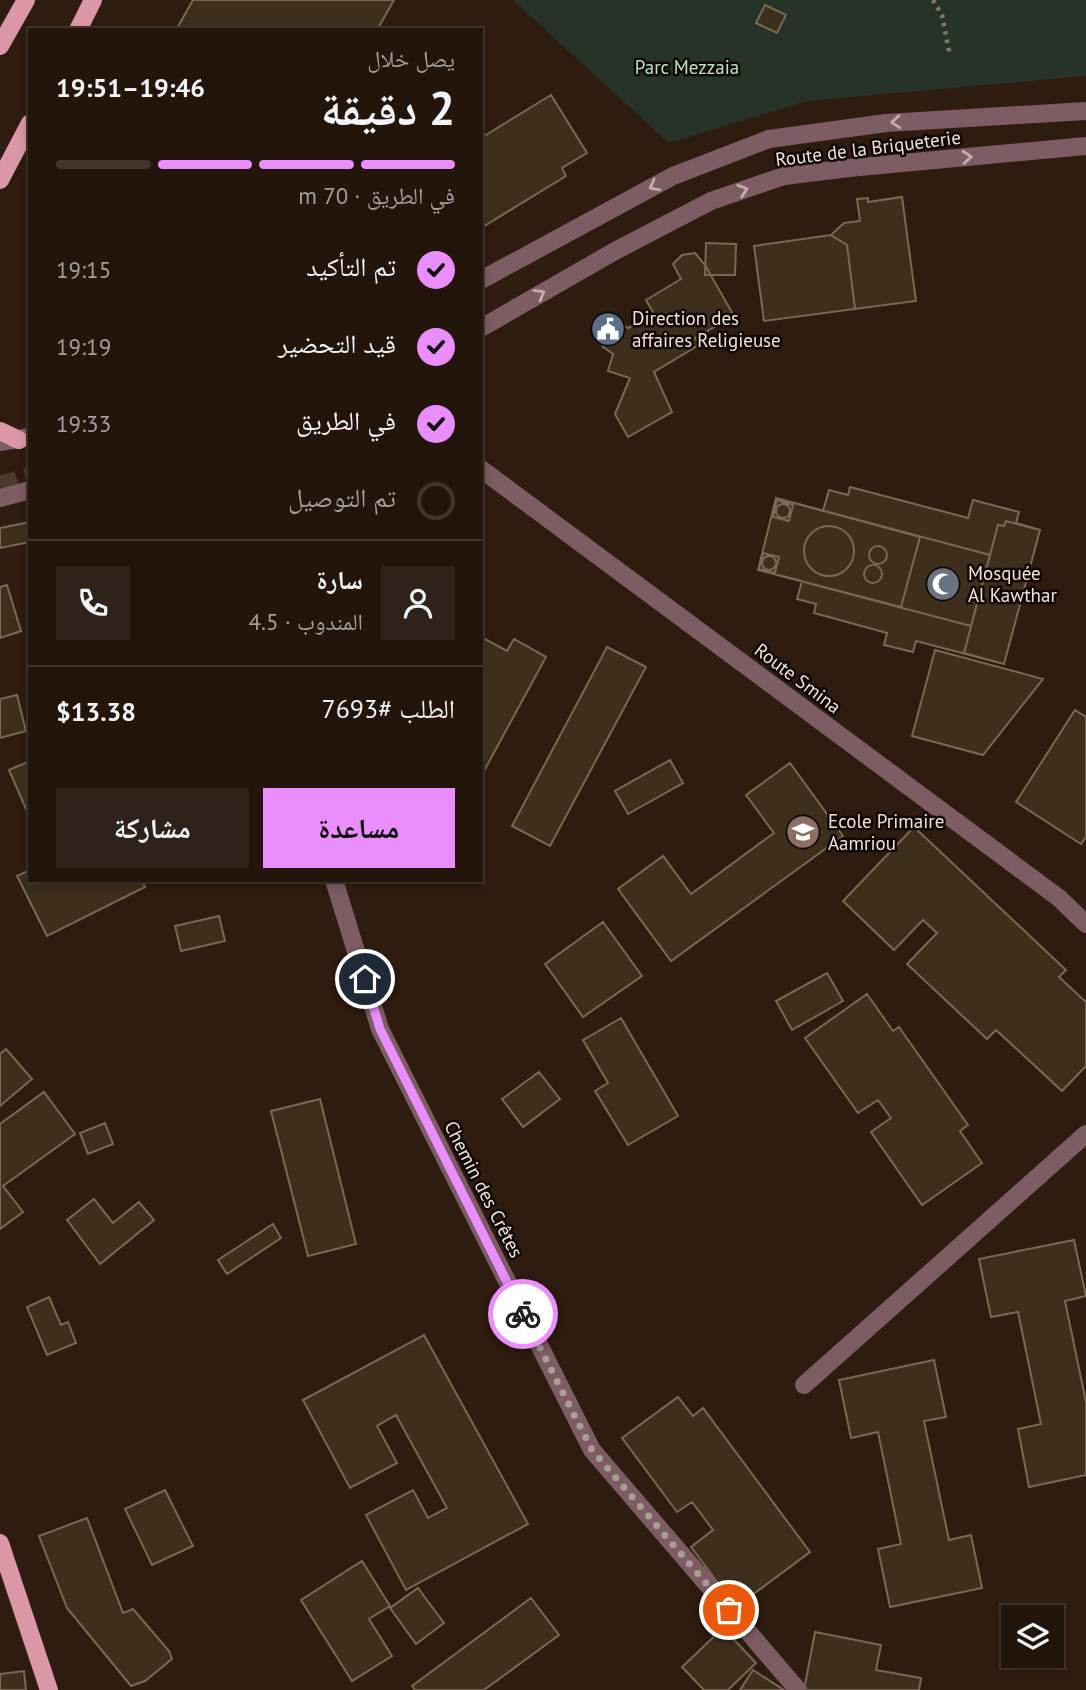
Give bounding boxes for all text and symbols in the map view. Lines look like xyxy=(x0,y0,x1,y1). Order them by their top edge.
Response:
text: يصل خلال xyxy=(367,44,455,73)
park label: Parc Mezzaia xyxy=(635,55,739,79)
text: 19:46–19:51 xyxy=(56,71,205,104)
text: 2 دقيقة xyxy=(321,78,455,138)
one-way arrow xyxy=(890,114,901,129)
street label: Route de la Briqueterie xyxy=(774,125,962,171)
one-way arrow xyxy=(962,150,973,165)
one-way arrow xyxy=(649,178,661,191)
text: في الطريق · 70 m xyxy=(298,181,455,210)
one-way arrow xyxy=(736,184,748,198)
text: تم التأكيد xyxy=(306,250,396,283)
icon: check xyxy=(417,251,455,289)
text: 19:15 xyxy=(56,255,111,284)
one-way arrow xyxy=(533,289,546,302)
place label: Direction des affaires Religieuse xyxy=(632,306,781,352)
public building icon: Direction des affaires Religieuse xyxy=(589,310,627,348)
text: قيد التحضير xyxy=(278,327,396,360)
icon: check xyxy=(417,328,455,366)
text: 19:19 xyxy=(56,332,111,361)
text: في الطريق xyxy=(296,404,396,437)
icon: check xyxy=(417,405,455,443)
text: 19:33 xyxy=(56,409,111,438)
text: تم التوصيل xyxy=(288,481,396,514)
place label: Mosquée Al Kawthar xyxy=(968,561,1057,607)
text: سارة xyxy=(316,563,363,596)
mosque icon: Mosquée Al Kawthar xyxy=(924,565,962,603)
button: phone xyxy=(56,566,130,640)
button: person xyxy=(381,566,455,640)
text: المندوب · 4.5 xyxy=(249,607,363,636)
street label: Route Smina xyxy=(750,638,846,718)
text: الطلب #7693 xyxy=(322,692,455,725)
text: $13.38 xyxy=(56,695,136,728)
button: مشاركة xyxy=(56,788,249,868)
button: مساعدة xyxy=(263,788,455,868)
place label: Ecole Primaire Aamriou xyxy=(828,809,944,855)
school or university icon: Ecole Primaire Aamriou xyxy=(784,813,822,851)
pin xyxy=(335,949,395,1009)
icon: home xyxy=(346,960,384,998)
street label: Chemin des Crêtes xyxy=(439,1117,529,1261)
courier xyxy=(488,1279,558,1349)
icon: bike xyxy=(504,1295,542,1333)
pin xyxy=(699,1580,759,1640)
icon: bag xyxy=(710,1591,748,1629)
map controls xyxy=(1001,1605,1064,1668)
button: layers xyxy=(1001,1605,1064,1668)

